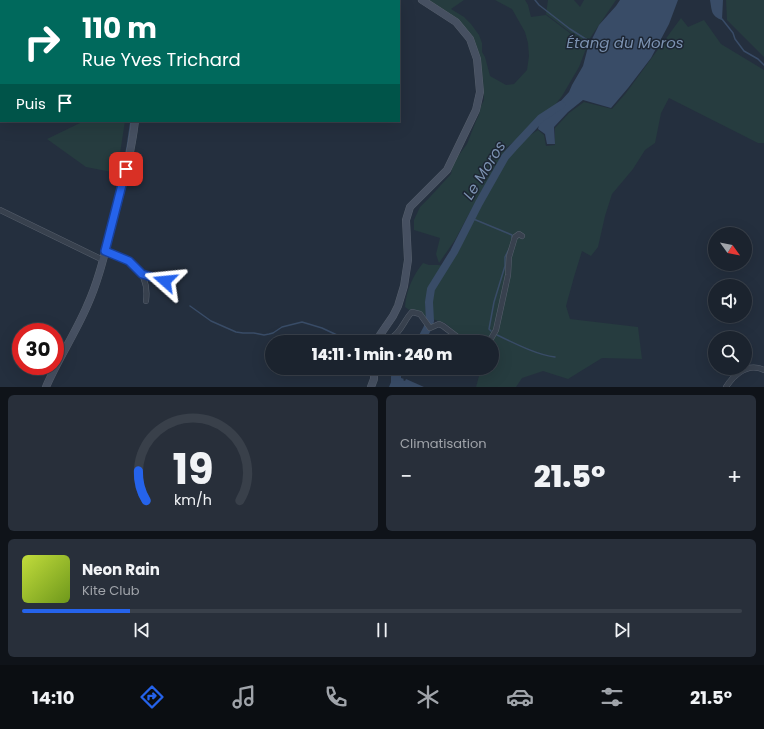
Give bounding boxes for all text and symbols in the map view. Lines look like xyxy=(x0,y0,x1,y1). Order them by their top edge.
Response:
text: 110 m xyxy=(82,9,157,48)
icon: right xyxy=(16,16,68,68)
water label: Étang du Moros xyxy=(566,32,684,53)
text: Rue Yves Trichard xyxy=(82,47,241,72)
icon: arrive xyxy=(54,92,76,114)
text: Puis xyxy=(16,93,46,114)
water label: Le Moros xyxy=(458,136,510,203)
pin xyxy=(109,152,143,186)
icon: arrive xyxy=(115,158,137,180)
north arrow xyxy=(708,227,752,271)
map controls xyxy=(708,227,752,375)
position arrow xyxy=(144,260,186,302)
button: sound xyxy=(708,279,752,323)
speed limit sign: 30 xyxy=(12,323,64,375)
button: search xyxy=(708,331,752,375)
text: 14:11 · 1 min · 240 m xyxy=(312,344,452,365)
text: Climatisation xyxy=(400,434,487,453)
text: 19 xyxy=(172,440,214,499)
text: 21.5° xyxy=(534,455,605,498)
text: − xyxy=(400,461,412,492)
text: + xyxy=(727,461,742,492)
text: km/h xyxy=(174,490,212,510)
text: Neon Rain xyxy=(82,559,160,580)
text: Kite Club xyxy=(82,581,140,600)
icon: previous xyxy=(131,619,153,641)
icon: pause xyxy=(371,619,393,641)
icon: next xyxy=(611,619,633,641)
icon: directions xyxy=(138,683,166,711)
icon: music xyxy=(230,683,258,711)
icon: phone xyxy=(322,683,350,711)
icon: climate xyxy=(414,683,442,711)
icon: car xyxy=(506,683,534,711)
icon: filters xyxy=(598,683,626,711)
text: 14:10 xyxy=(32,685,75,710)
text: 21.5° xyxy=(690,685,732,710)

